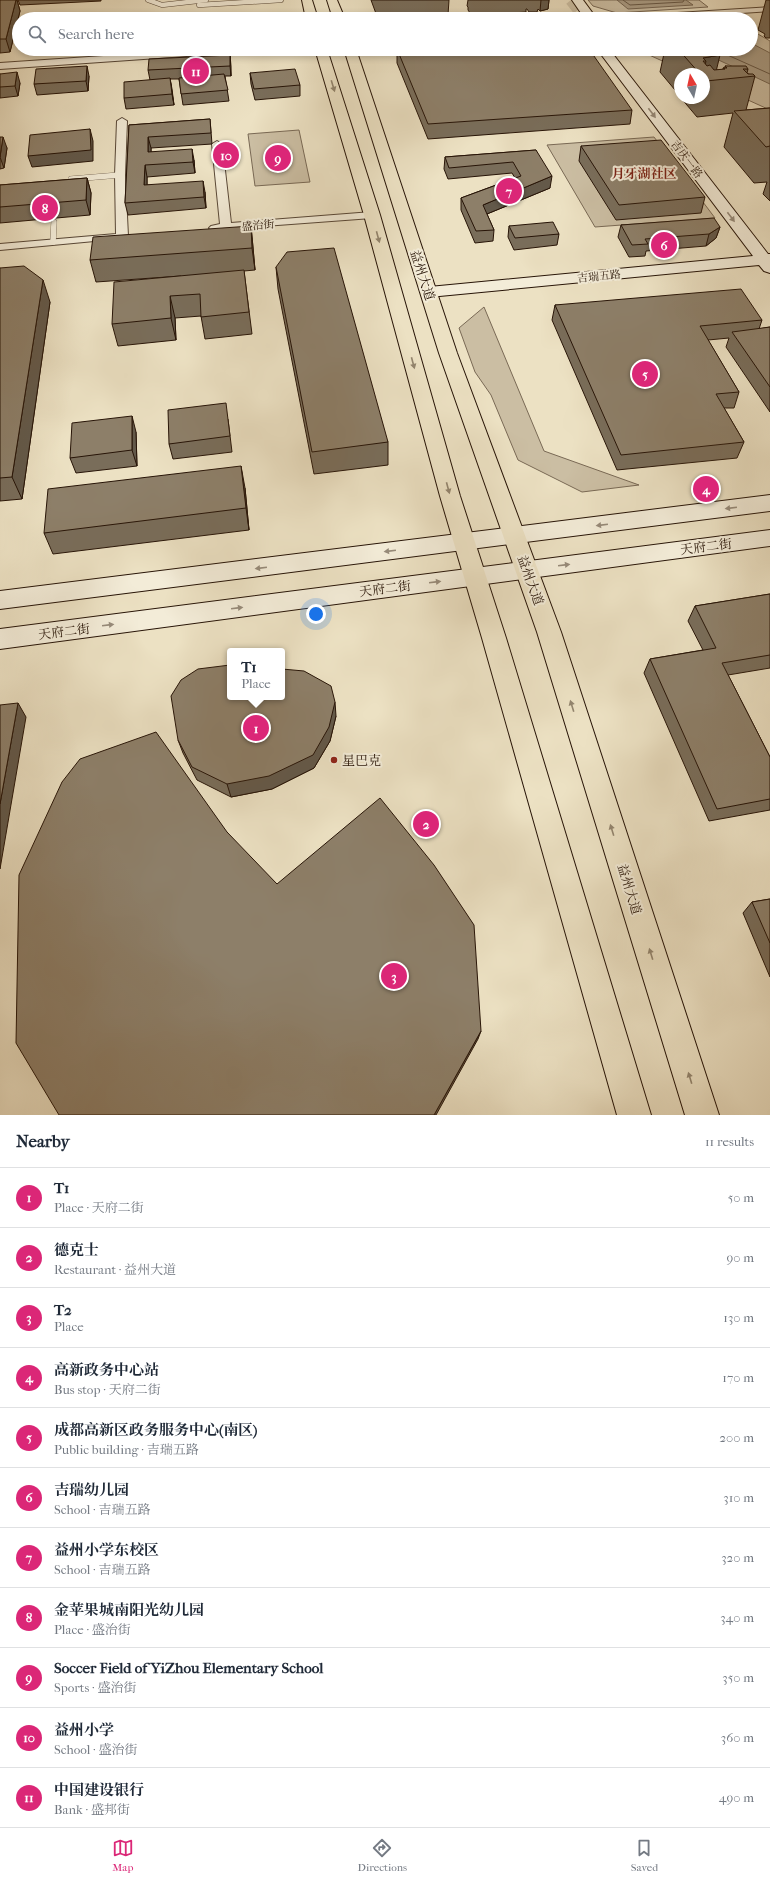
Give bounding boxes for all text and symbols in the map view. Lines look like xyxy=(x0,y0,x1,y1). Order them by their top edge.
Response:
search box xyxy=(12,12,758,56)
icon: search xyxy=(26,23,48,45)
text: Search here xyxy=(58,25,134,43)
pin: 11 xyxy=(183,56,209,86)
north arrow xyxy=(674,68,710,104)
one-way arrow xyxy=(330,81,336,93)
one-way arrow xyxy=(648,108,657,119)
street label: 吉庆一路 xyxy=(668,138,705,181)
pin: 10 xyxy=(213,140,239,170)
pin: 9 xyxy=(265,143,291,173)
district label: 月牙湖社区 xyxy=(611,166,677,181)
pin: 7 xyxy=(496,176,522,206)
pin: 8 xyxy=(32,193,58,223)
one-way arrow xyxy=(727,211,735,222)
street label: 盛治街 xyxy=(241,218,275,233)
pin: 6 xyxy=(651,230,677,260)
one-way arrow xyxy=(376,231,382,244)
street label: 益州大道 xyxy=(407,248,438,302)
street label: 吉瑞五路 xyxy=(576,268,622,285)
one-way arrow xyxy=(410,357,416,369)
pin: 5 xyxy=(632,359,658,389)
pin: 4 xyxy=(693,474,719,504)
one-way arrow xyxy=(445,482,451,494)
one-way arrow xyxy=(725,505,737,511)
one-way arrow xyxy=(596,521,608,528)
street label: 天府二街 xyxy=(679,536,733,557)
one-way arrow xyxy=(384,548,396,554)
street label: 益州大道 xyxy=(515,553,546,607)
one-way arrow xyxy=(558,562,570,568)
one-way arrow xyxy=(255,564,267,571)
street label: 天府二街 xyxy=(358,578,412,599)
one-way arrow xyxy=(429,579,441,585)
your location xyxy=(306,604,326,624)
one-way arrow xyxy=(231,605,243,611)
street label: 天府二街 xyxy=(37,621,91,642)
one-way arrow xyxy=(102,622,114,628)
popup xyxy=(227,648,285,700)
text: T1 xyxy=(241,658,257,676)
text: Place xyxy=(241,676,271,691)
one-way arrow xyxy=(569,700,575,712)
pin: 1 xyxy=(243,713,269,743)
place label: 星巴克 xyxy=(342,753,381,768)
marker: 星巴克 xyxy=(329,755,339,765)
pin: 2 xyxy=(413,809,439,839)
one-way arrow xyxy=(608,824,614,836)
street label: 益州大道 xyxy=(615,862,644,916)
one-way arrow xyxy=(648,948,654,960)
pin: 3 xyxy=(381,961,407,991)
one-way arrow xyxy=(687,1072,693,1084)
text: Nearby xyxy=(16,1131,70,1151)
text: 11 results xyxy=(705,1134,754,1149)
text: T1 xyxy=(54,1179,69,1197)
text: 1 xyxy=(27,1190,31,1205)
text: 50 m xyxy=(728,1190,754,1205)
text: Place · 天府二街 xyxy=(54,1200,144,1215)
text: 德克士 xyxy=(54,1241,99,1259)
text: 2 xyxy=(26,1250,32,1265)
text: 90 m xyxy=(726,1250,754,1265)
text: Restaurant · 益州大道 xyxy=(54,1262,176,1277)
text: T2 xyxy=(54,1301,72,1319)
text: 3 xyxy=(26,1310,32,1325)
text: 130 m xyxy=(723,1310,754,1325)
text: Place xyxy=(54,1319,84,1334)
text: 高新政务中心站 xyxy=(54,1361,159,1379)
text: 4 xyxy=(25,1370,33,1385)
text: 170 m xyxy=(722,1370,754,1385)
text: Bus stop · 天府二街 xyxy=(54,1382,161,1397)
text: 成都高新区政务服务中心(南区) xyxy=(54,1421,257,1439)
text: 5 xyxy=(26,1430,32,1445)
text: 200 m xyxy=(719,1430,754,1445)
text: Public building · 吉瑞五路 xyxy=(54,1442,199,1457)
text: 吉瑞幼儿园 xyxy=(54,1481,129,1499)
text: 6 xyxy=(25,1490,33,1505)
text: 310 m xyxy=(723,1490,754,1505)
text: School · 吉瑞五路 xyxy=(54,1502,151,1517)
text: 益州小学东校区 xyxy=(54,1541,159,1559)
text: 7 xyxy=(26,1550,32,1565)
text: 320 m xyxy=(721,1550,754,1565)
text: School · 吉瑞五路 xyxy=(54,1562,151,1577)
text: 金苹果城南阳光幼儿园 xyxy=(54,1601,204,1619)
text: 8 xyxy=(26,1610,32,1625)
text: 340 m xyxy=(720,1610,754,1625)
text: Place · 盛治街 xyxy=(54,1622,131,1637)
text: Soccer Field of YiZhou Elementary School xyxy=(54,1659,323,1677)
text: 9 xyxy=(26,1670,32,1685)
text: 350 m xyxy=(722,1670,754,1685)
text: Sports · 盛治街 xyxy=(54,1680,137,1695)
text: 益州小学 xyxy=(54,1721,114,1739)
text: 10 xyxy=(23,1730,35,1745)
text: 360 m xyxy=(721,1730,754,1745)
text: School · 盛治街 xyxy=(54,1742,138,1757)
text: 中国建设银行 xyxy=(54,1781,144,1799)
text: 11 xyxy=(24,1790,34,1805)
text: 490 m xyxy=(719,1790,754,1805)
text: Bank · 盛邦街 xyxy=(54,1802,130,1817)
tab: Map xyxy=(112,1837,134,1874)
tab: Directions xyxy=(358,1837,407,1874)
tab: Saved xyxy=(631,1837,658,1874)

